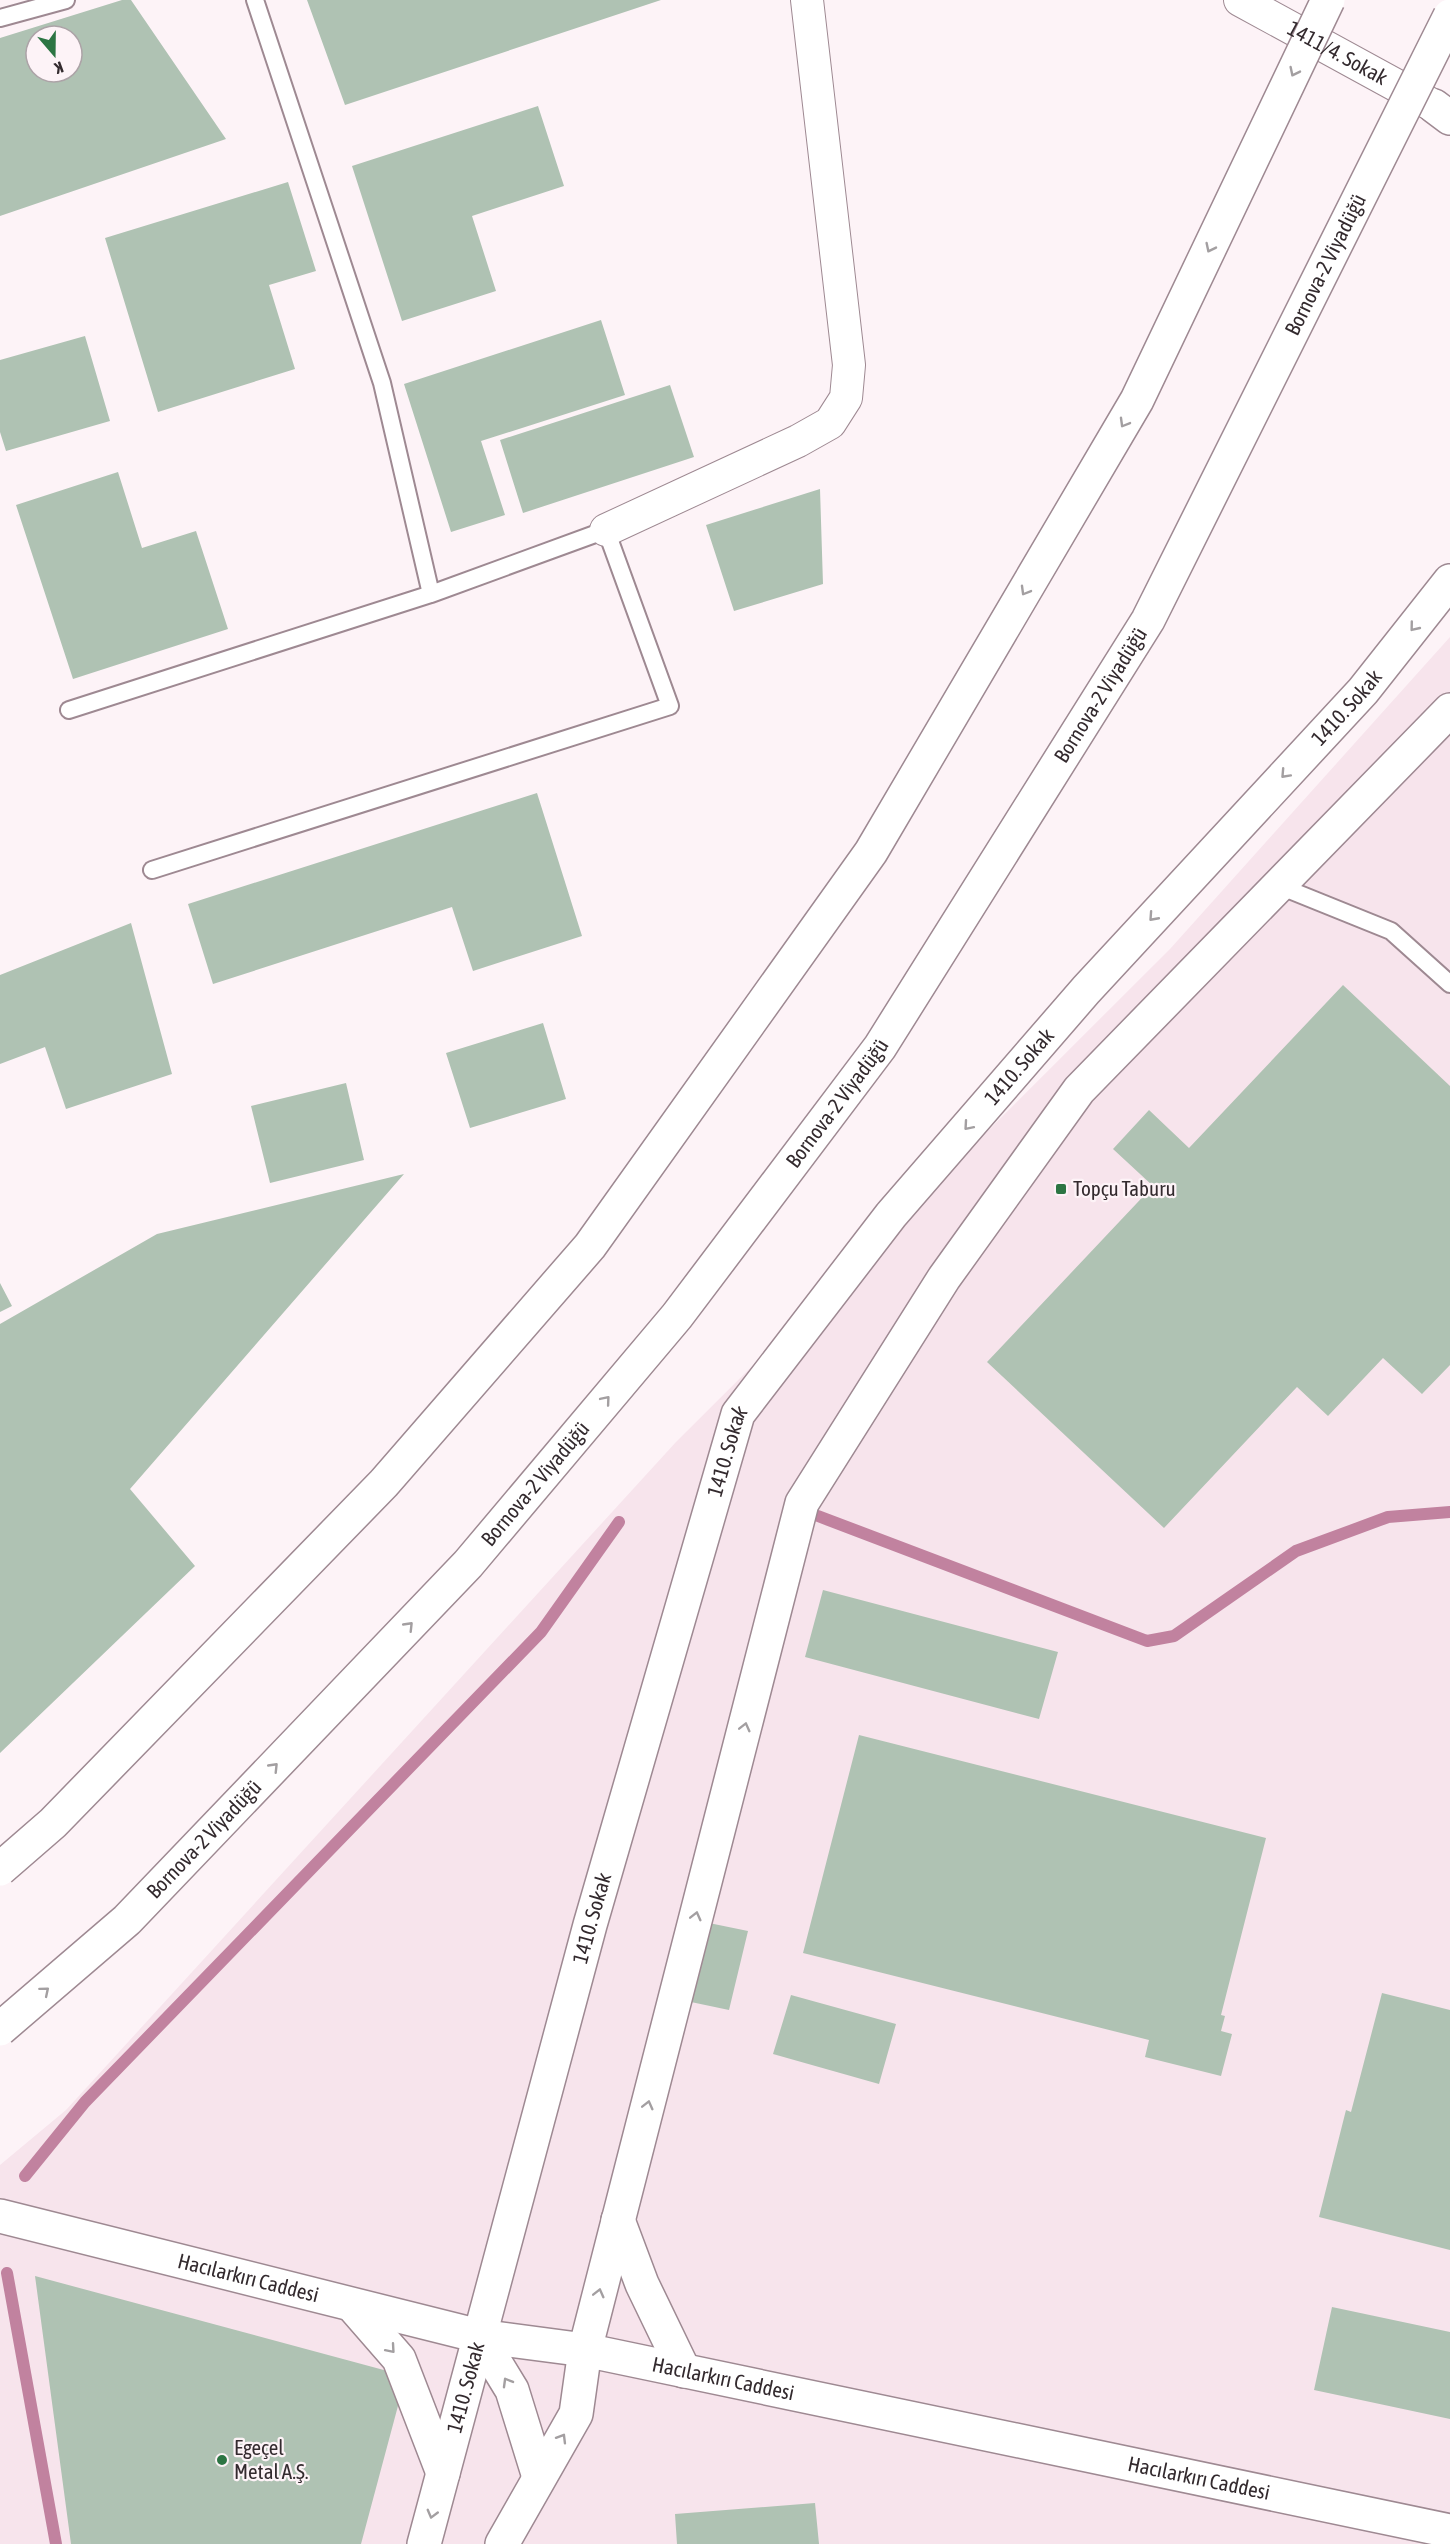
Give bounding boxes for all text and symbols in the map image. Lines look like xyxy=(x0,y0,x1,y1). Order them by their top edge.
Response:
street label: 1411/4. Sokak xyxy=(1284,15,1392,89)
north arrow xyxy=(24,24,84,84)
text: K xyxy=(52,58,66,78)
one-way arrow xyxy=(1290,65,1302,76)
street label: Bornova-2 Viyadüğü xyxy=(1279,190,1370,339)
one-way arrow xyxy=(1205,241,1217,252)
one-way arrow xyxy=(1120,417,1131,427)
one-way arrow xyxy=(1021,585,1032,595)
one-way arrow xyxy=(1410,620,1421,631)
street label: Bornova-2 Viyadüğü xyxy=(1049,623,1151,767)
street label: 1410. Sokak xyxy=(1306,665,1386,750)
one-way arrow xyxy=(1281,767,1292,777)
one-way arrow xyxy=(1149,910,1160,921)
street label: 1410. Sokak xyxy=(979,1023,1058,1109)
street label: Bornova-2 Viyadüğü xyxy=(780,1034,893,1172)
one-way arrow xyxy=(964,1119,975,1130)
place label: Topçu Taburu xyxy=(1073,1176,1176,1200)
marker: Topçu Taburu xyxy=(1054,1182,1068,1196)
one-way arrow xyxy=(599,1396,610,1407)
street label: 1410. Sokak xyxy=(702,1400,751,1499)
street label: Bornova-2 Viyadüğü xyxy=(476,1416,594,1550)
one-way arrow xyxy=(402,1622,413,1633)
one-way arrow xyxy=(737,1722,750,1732)
one-way arrow xyxy=(267,1763,278,1773)
street label: Bornova-2 Viyadüğü xyxy=(141,1774,266,1903)
street label: 1410. Sokak xyxy=(567,1870,616,1966)
one-way arrow xyxy=(689,1911,702,1921)
one-way arrow xyxy=(38,1987,49,1998)
one-way arrow xyxy=(640,2100,653,2110)
street label: Hacılarkırı Caddesi xyxy=(176,2248,322,2306)
one-way arrow xyxy=(592,2289,605,2299)
street label: 1410. Sokak xyxy=(441,2339,489,2435)
one-way arrow xyxy=(383,2342,394,2353)
street label: Hacılarkırı Caddesi xyxy=(650,2351,797,2405)
one-way arrow xyxy=(503,2378,514,2388)
one-way arrow xyxy=(555,2434,567,2444)
place label: Egeçel Metal A.Ş. xyxy=(234,2435,308,2483)
street label: Hacılarkırı Caddesi xyxy=(1126,2451,1272,2504)
marker: Egeçel Metal A.Ş. xyxy=(215,2453,229,2467)
one-way arrow xyxy=(427,2508,439,2519)

